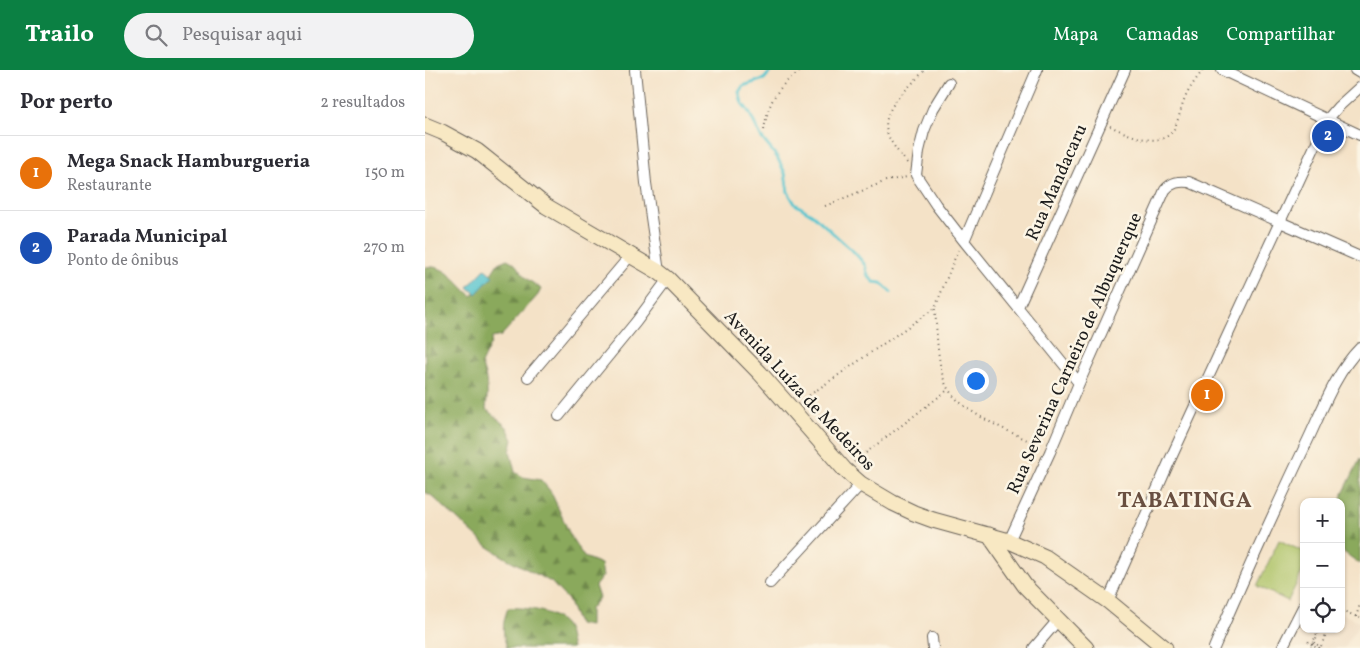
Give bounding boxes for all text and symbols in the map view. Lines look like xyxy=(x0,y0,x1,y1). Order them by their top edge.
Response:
search box xyxy=(124,13,474,58)
text: Trailo xyxy=(25,18,94,52)
icon: search xyxy=(142,21,170,49)
text: Pesquisar aqui xyxy=(182,22,302,48)
text: Mapa xyxy=(1053,23,1098,48)
text: Camadas xyxy=(1126,23,1199,48)
text: Compartilhar xyxy=(1227,23,1335,48)
text: Por perto xyxy=(20,88,113,117)
text: 2 resultados xyxy=(320,92,405,114)
pin: 2 xyxy=(1312,117,1344,155)
street label: Rua Mandacaru xyxy=(1020,120,1094,245)
text: Mega Snack Hamburgueria xyxy=(67,149,310,175)
text: 1 xyxy=(33,162,39,184)
text: 150 m xyxy=(364,162,405,184)
text: Restaurante xyxy=(67,175,152,197)
street label: Rua Severina Carneiro de Albuquerque xyxy=(1002,209,1149,498)
text: Parada Municipal xyxy=(67,224,228,250)
text: 2 xyxy=(32,237,40,259)
text: 270 m xyxy=(363,237,405,259)
text: Ponto de ônibus xyxy=(67,250,179,272)
street label: Avenida Luíza de Medeiros xyxy=(718,305,880,477)
your location xyxy=(963,368,989,394)
pin: 1 xyxy=(1191,376,1223,414)
district label: TABATINGA xyxy=(1117,486,1253,517)
map controls xyxy=(1300,498,1345,633)
button: + xyxy=(1300,498,1345,543)
button: − xyxy=(1300,543,1345,588)
button: locate xyxy=(1300,588,1345,633)

